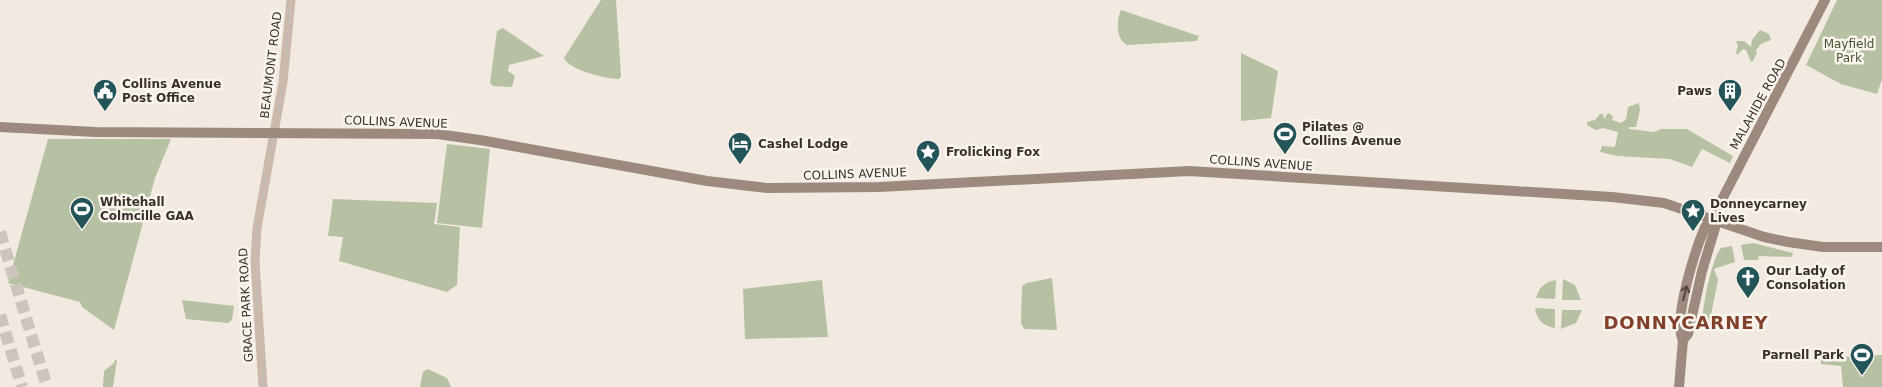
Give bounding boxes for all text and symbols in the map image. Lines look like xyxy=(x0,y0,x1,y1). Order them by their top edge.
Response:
street label: BEAUMONT ROAD xyxy=(257,11,285,119)
park label: Mayfield Park xyxy=(1824,37,1874,65)
street label: MALAHIDE ROAD xyxy=(1727,56,1789,152)
place label: Collins Avenue Post Office xyxy=(122,77,221,105)
public building icon: Collins Avenue Post Office xyxy=(92,78,118,112)
building icon: Paws xyxy=(1717,78,1743,112)
place label: Paws xyxy=(1677,84,1712,98)
street label: COLLINS AVENUE xyxy=(344,113,448,131)
place label: Pilates @ Collins Avenue xyxy=(1302,120,1401,148)
sports icon: Pilates @ Collins Avenue xyxy=(1272,121,1298,155)
hotel icon: Cashel Lodge xyxy=(727,131,753,165)
place label: Cashel Lodge xyxy=(758,137,848,151)
place icon: Frolicking Fox xyxy=(915,139,941,173)
place label: Frolicking Fox xyxy=(946,145,1040,159)
street label: COLLINS AVENUE xyxy=(1209,152,1313,174)
street label: COLLINS AVENUE xyxy=(803,165,907,183)
place label: Whitehall Colmcille GAA xyxy=(100,195,195,223)
sports icon: Whitehall Colmcille GAA xyxy=(69,196,95,230)
place label: Donneycarney Lives xyxy=(1710,197,1807,225)
place icon: Donneycarney Lives xyxy=(1680,198,1706,232)
street label: GRACE PARK ROAD xyxy=(236,247,256,363)
place label: Our Lady of Consolation xyxy=(1766,264,1846,292)
church icon: Our Lady of Consolation xyxy=(1735,265,1761,299)
one-way arrow xyxy=(1681,286,1691,302)
district label: DONNYCARNEY xyxy=(1603,312,1769,333)
sports icon: Parnell Park xyxy=(1849,342,1875,376)
place label: Parnell Park xyxy=(1762,348,1845,362)

